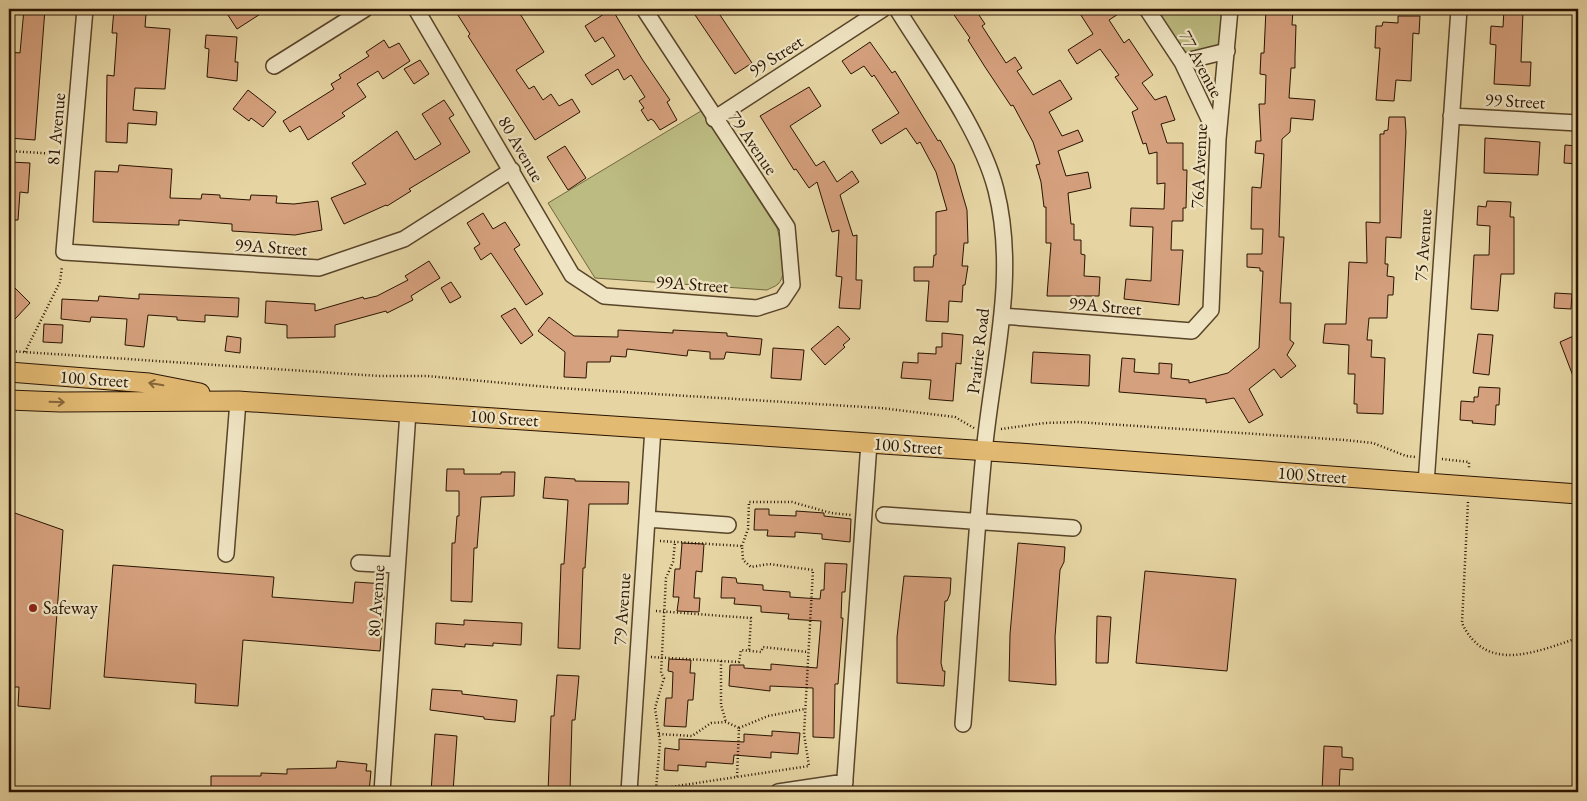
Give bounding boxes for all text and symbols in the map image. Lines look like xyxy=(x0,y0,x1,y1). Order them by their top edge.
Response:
street label: 77 Avenue xyxy=(1174,26,1229,101)
street label: 99 Street xyxy=(744,29,808,82)
street label: 99 Street xyxy=(1484,87,1546,114)
street label: 81 Avenue xyxy=(41,92,70,166)
street label: 79 Avenue xyxy=(724,106,783,179)
street label: 80 Avenue xyxy=(493,112,550,186)
street label: 76A Avenue xyxy=(1185,123,1212,209)
street label: 75 Avenue xyxy=(1408,208,1437,282)
street label: 99A Street xyxy=(234,232,309,261)
street label: 99A Street xyxy=(655,269,730,298)
street label: 99A Street xyxy=(1068,291,1143,320)
street label: Prairie Road xyxy=(961,306,994,395)
street label: 100 Street xyxy=(59,365,130,392)
one-way arrow xyxy=(148,379,164,389)
one-way arrow xyxy=(49,397,65,406)
street label: 100 Street xyxy=(469,404,540,431)
street label: 100 Street xyxy=(873,432,944,459)
street label: 100 Street xyxy=(1277,461,1348,488)
street label: 80 Avenue xyxy=(361,564,390,638)
street label: 79 Avenue xyxy=(607,572,636,646)
place label: Safeway xyxy=(43,596,98,619)
marker: Safeway xyxy=(27,602,39,614)

